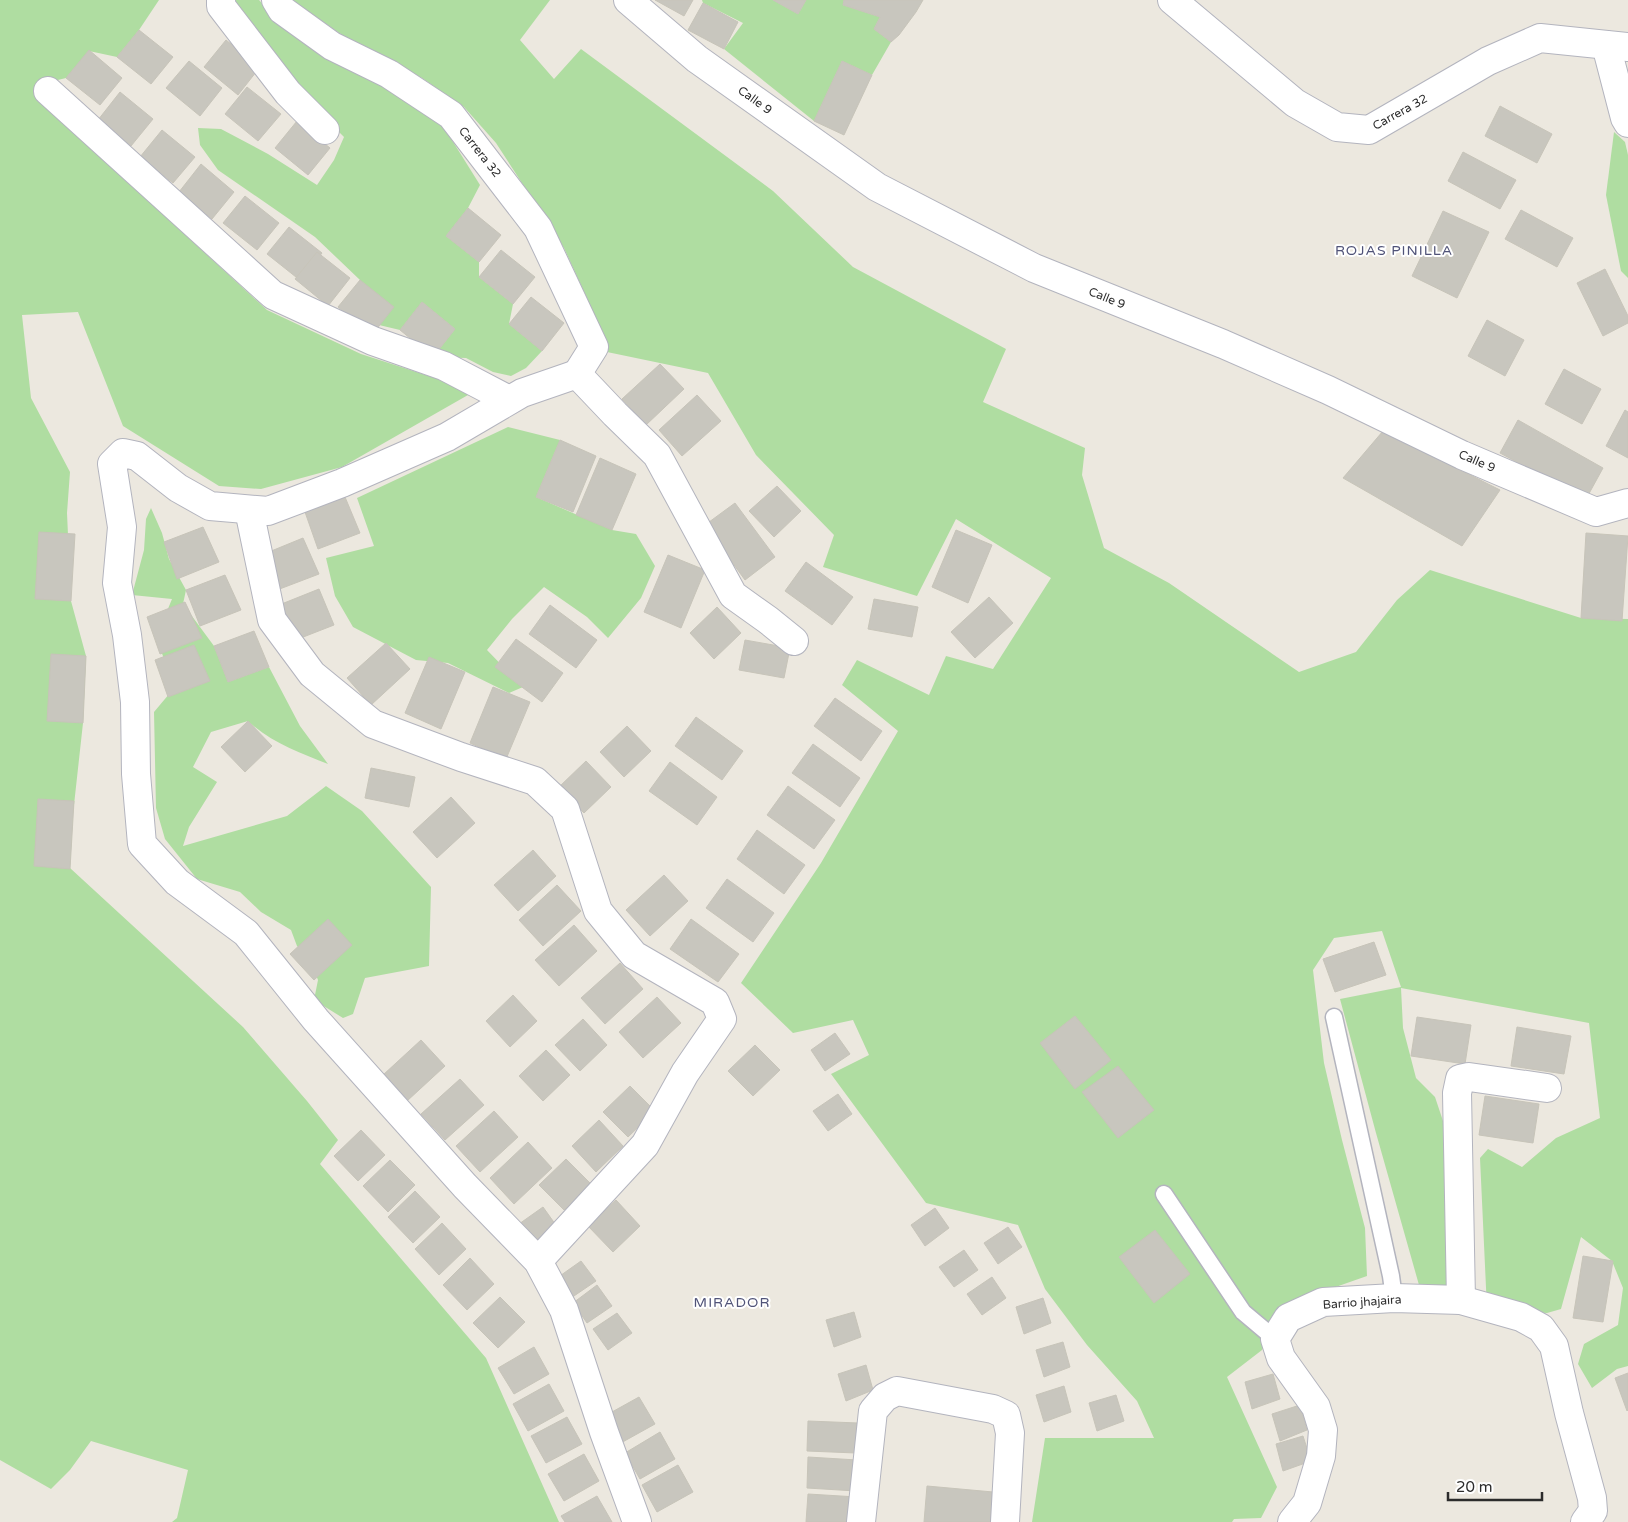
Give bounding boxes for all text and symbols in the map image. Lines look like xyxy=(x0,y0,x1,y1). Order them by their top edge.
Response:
street label: Calle 9 xyxy=(735,83,775,117)
street label: Carrera 32 xyxy=(1370,91,1430,133)
street label: Carrera 32 xyxy=(456,124,504,180)
district label: ROJAS PINILLA xyxy=(1335,242,1453,259)
street label: Calle 9 xyxy=(1087,284,1127,312)
street label: Calle 9 xyxy=(1457,447,1497,475)
street label: Barrio jhajaira xyxy=(1322,1292,1402,1312)
district label: MIRADOR xyxy=(694,1294,770,1311)
scale bar xyxy=(1448,1470,1542,1502)
text: 20 m xyxy=(1456,1478,1493,1496)

